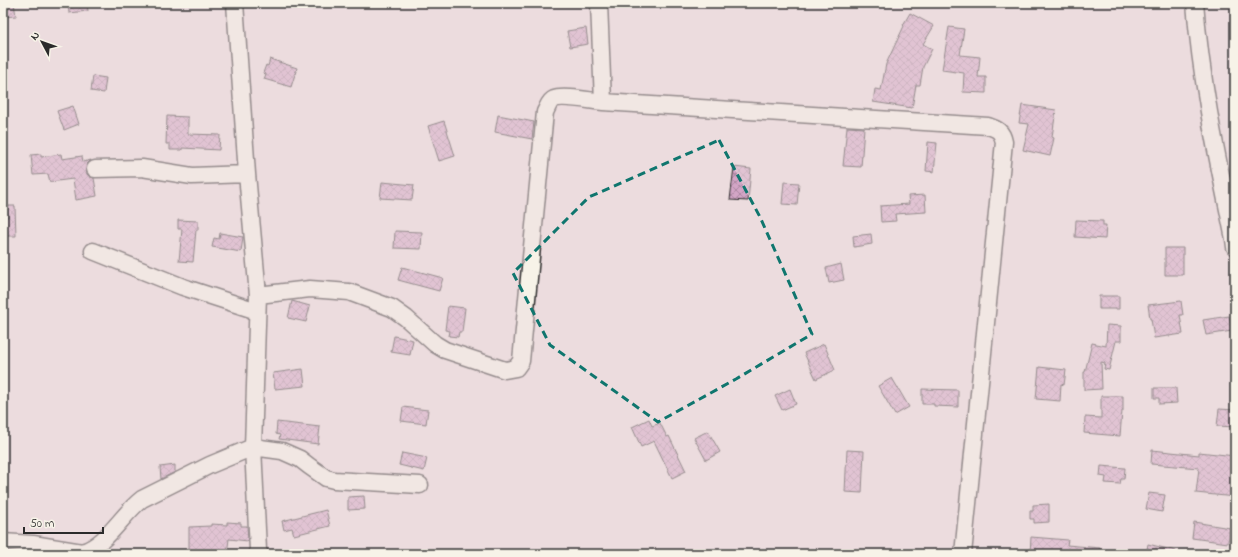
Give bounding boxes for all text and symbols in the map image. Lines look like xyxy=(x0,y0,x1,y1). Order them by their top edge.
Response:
north arrow xyxy=(22,22,62,62)
text: N xyxy=(27,28,44,44)
scale bar xyxy=(24,509,103,535)
text: 50 m xyxy=(30,515,54,533)

